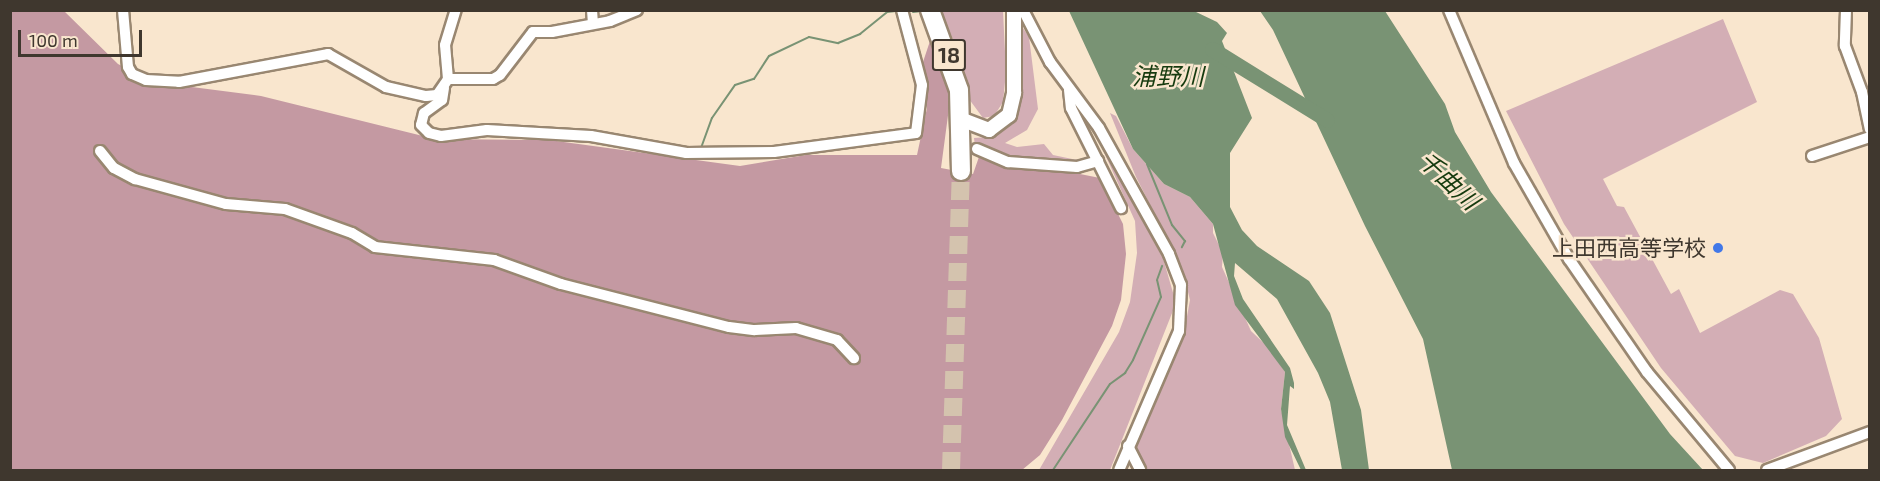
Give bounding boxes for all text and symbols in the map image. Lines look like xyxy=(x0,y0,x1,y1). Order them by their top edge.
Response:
scale bar xyxy=(21,18,146,56)
text: 100 m xyxy=(29,29,78,51)
road number: 18 xyxy=(931,37,967,73)
water label: 浦野川 xyxy=(1132,62,1204,90)
water label: 千曲川 xyxy=(1413,145,1485,215)
place label: 上田西高等学校 xyxy=(1552,235,1706,261)
marker: 上田西高等学校 xyxy=(1711,241,1725,255)

